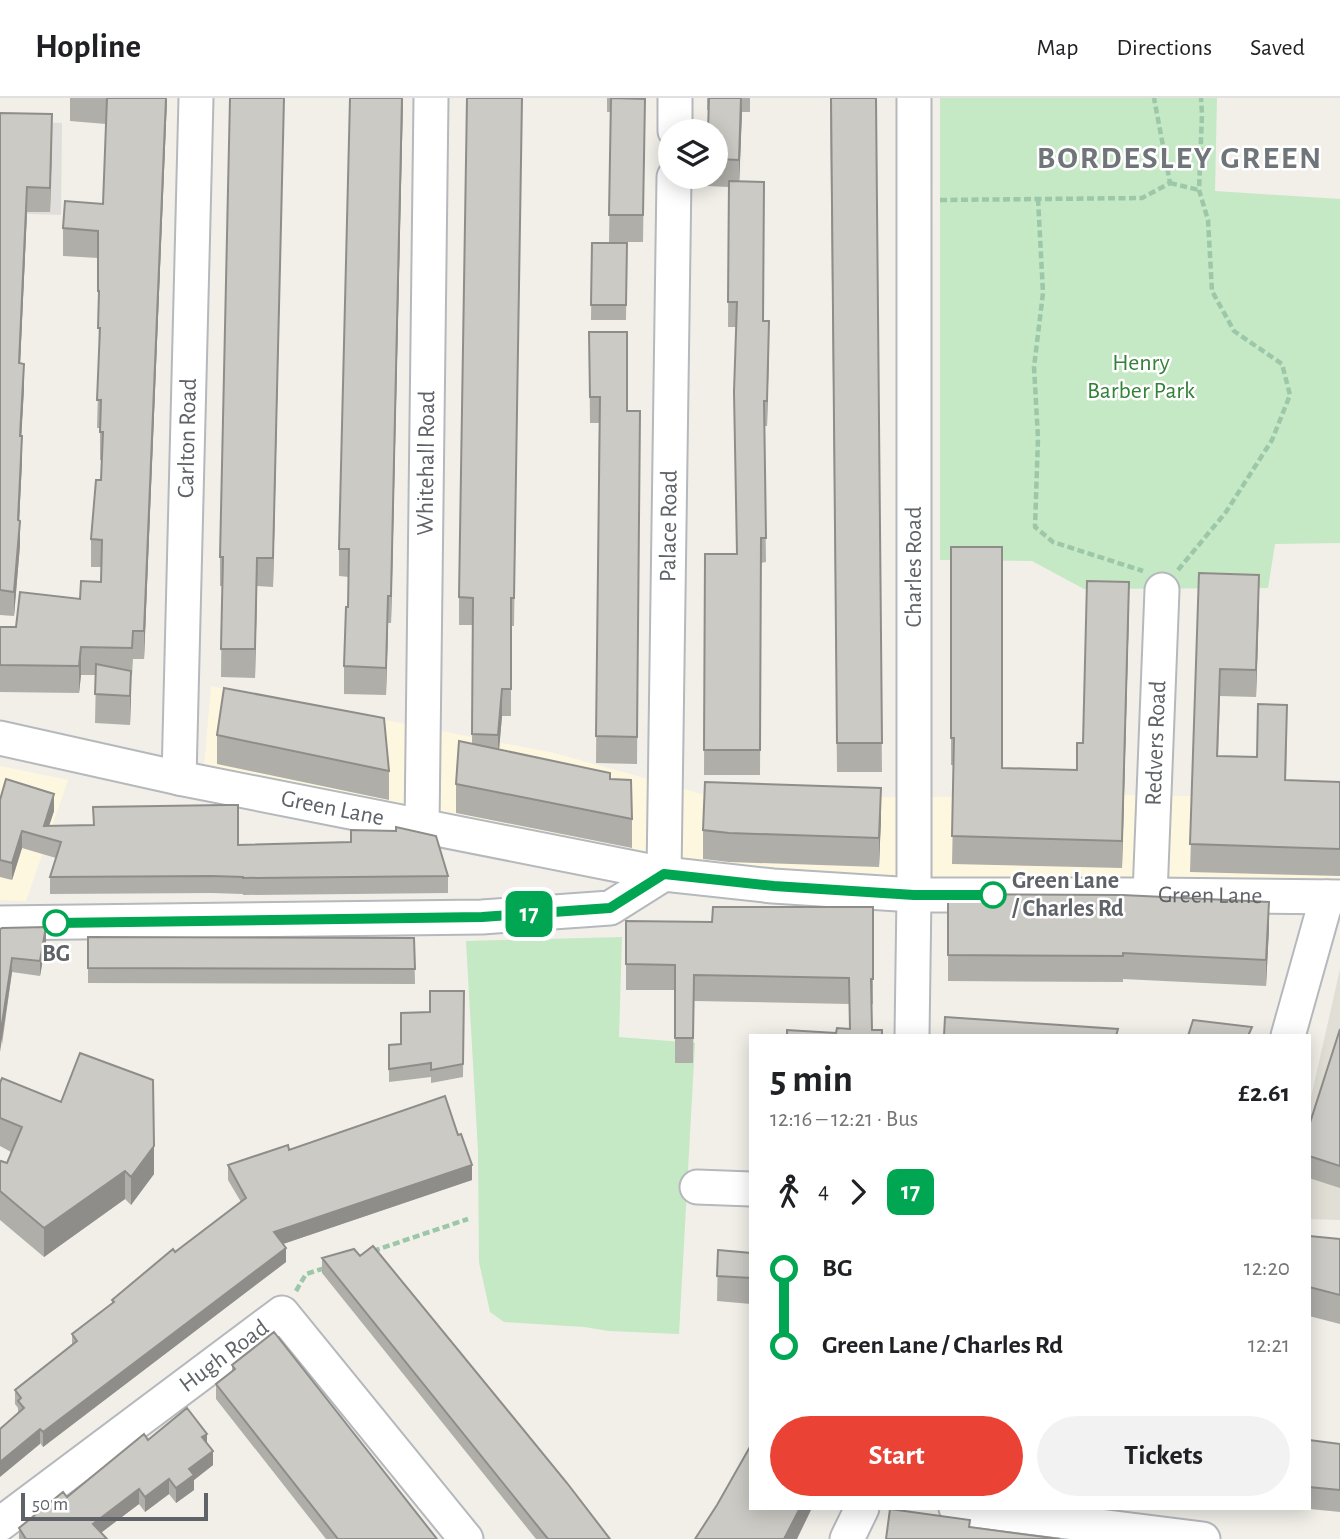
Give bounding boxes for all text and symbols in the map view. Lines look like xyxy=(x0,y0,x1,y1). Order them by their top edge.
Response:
text: Hopline xyxy=(35,31,141,64)
text: Map xyxy=(1036,36,1078,60)
text: Directions xyxy=(1116,36,1212,60)
text: Saved xyxy=(1250,36,1305,60)
map controls xyxy=(658,119,728,189)
button: layers xyxy=(658,119,728,189)
district label: BORDESLEY GREEN xyxy=(1037,142,1323,174)
park label: Henry Barber Park xyxy=(1087,351,1195,403)
street label: Carlton Road xyxy=(174,378,201,498)
street label: Whitehall Road xyxy=(414,390,439,536)
street label: Palace Road xyxy=(656,470,682,582)
street label: Charles Road xyxy=(902,506,926,628)
street label: Redvers Road xyxy=(1142,680,1170,806)
street label: Green Lane xyxy=(279,786,386,830)
place label: Green Lane / Charles Rd xyxy=(1011,869,1124,921)
marker: Green Lane / Charles Rd xyxy=(980,882,1006,908)
street label: Green Lane xyxy=(1158,883,1263,908)
line badge: 17 xyxy=(498,891,560,937)
text: 17 xyxy=(519,902,539,926)
marker: BG xyxy=(43,910,69,936)
place label: BG xyxy=(42,942,70,966)
text: 5 min xyxy=(770,1061,853,1099)
text: £2.61 xyxy=(1238,1080,1290,1106)
text: 12:16 – 12:21 · Bus xyxy=(770,1108,918,1131)
icon: walk xyxy=(770,1173,808,1211)
icon: forward xyxy=(839,1173,877,1211)
text: 4 xyxy=(818,1180,829,1203)
text: 17 xyxy=(901,1180,920,1204)
text: BG xyxy=(822,1255,853,1281)
text: 12:20 xyxy=(1244,1257,1290,1280)
street label: Hugh Road xyxy=(175,1315,273,1397)
text: Green Lane / Charles Rd xyxy=(822,1332,1063,1358)
text: 12:21 xyxy=(1248,1334,1290,1357)
button: Start xyxy=(770,1416,1023,1496)
button: Tickets xyxy=(1037,1416,1290,1496)
scale bar xyxy=(21,1490,208,1522)
text: 50 m xyxy=(32,1495,68,1514)

